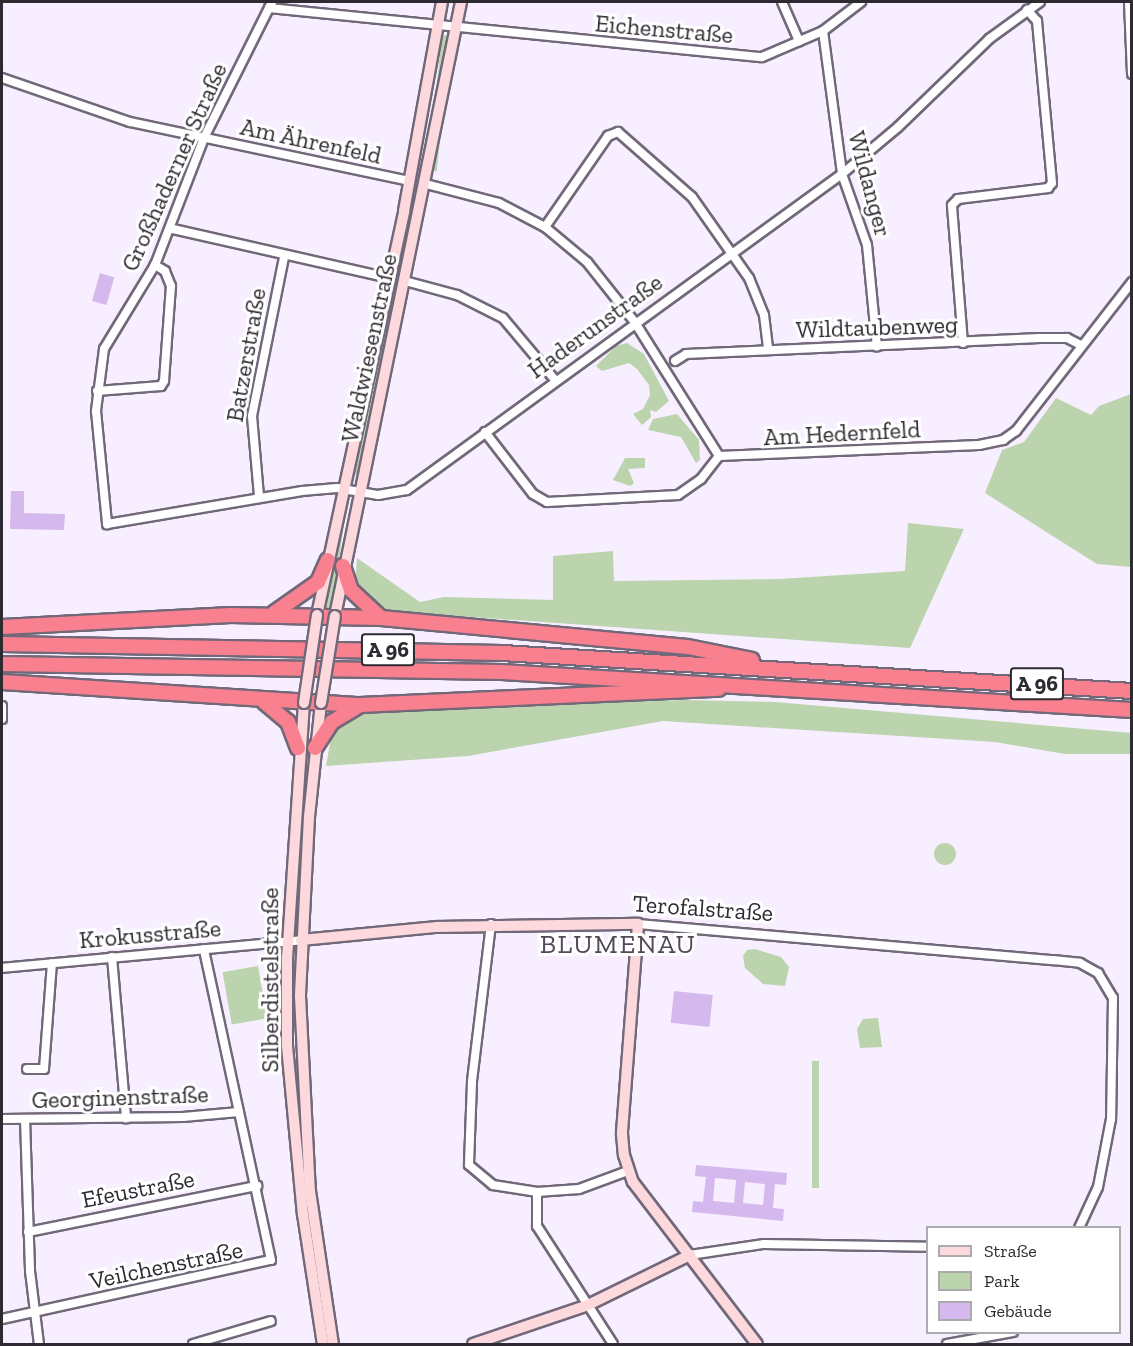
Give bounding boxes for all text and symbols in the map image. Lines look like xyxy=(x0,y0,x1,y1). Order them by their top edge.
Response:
street label: Eichenstraße xyxy=(594,9,734,49)
street label: Großhaderner Straße xyxy=(115,58,233,276)
street label: Am Ährenfeld xyxy=(238,112,384,170)
street label: Wildanger xyxy=(842,128,898,240)
street label: Waldwiesenstraße xyxy=(335,251,403,445)
street label: Haderunstraße xyxy=(522,268,668,384)
street label: Batzerstraße xyxy=(220,286,272,424)
street label: Wildtaubenweg xyxy=(795,310,959,344)
street label: Am Hedernfeld xyxy=(763,415,921,451)
road number: A 96 xyxy=(360,631,416,669)
road number: A 96 xyxy=(1008,665,1066,703)
street label: Silberdistelstraße xyxy=(256,887,284,1073)
street label: Terofalstraße xyxy=(632,889,774,927)
street label: Krokusstraße xyxy=(78,913,222,955)
district label: BLUMENAU xyxy=(540,929,696,961)
street label: Georginenstraße xyxy=(31,1080,209,1114)
street label: Efeustraße xyxy=(79,1164,197,1214)
legend xyxy=(926,1226,1121,1334)
street label: Veilchenstraße xyxy=(87,1235,245,1295)
text: Straße xyxy=(984,1240,1037,1262)
text: Park xyxy=(984,1270,1020,1292)
text: Gebäude xyxy=(984,1300,1052,1322)

